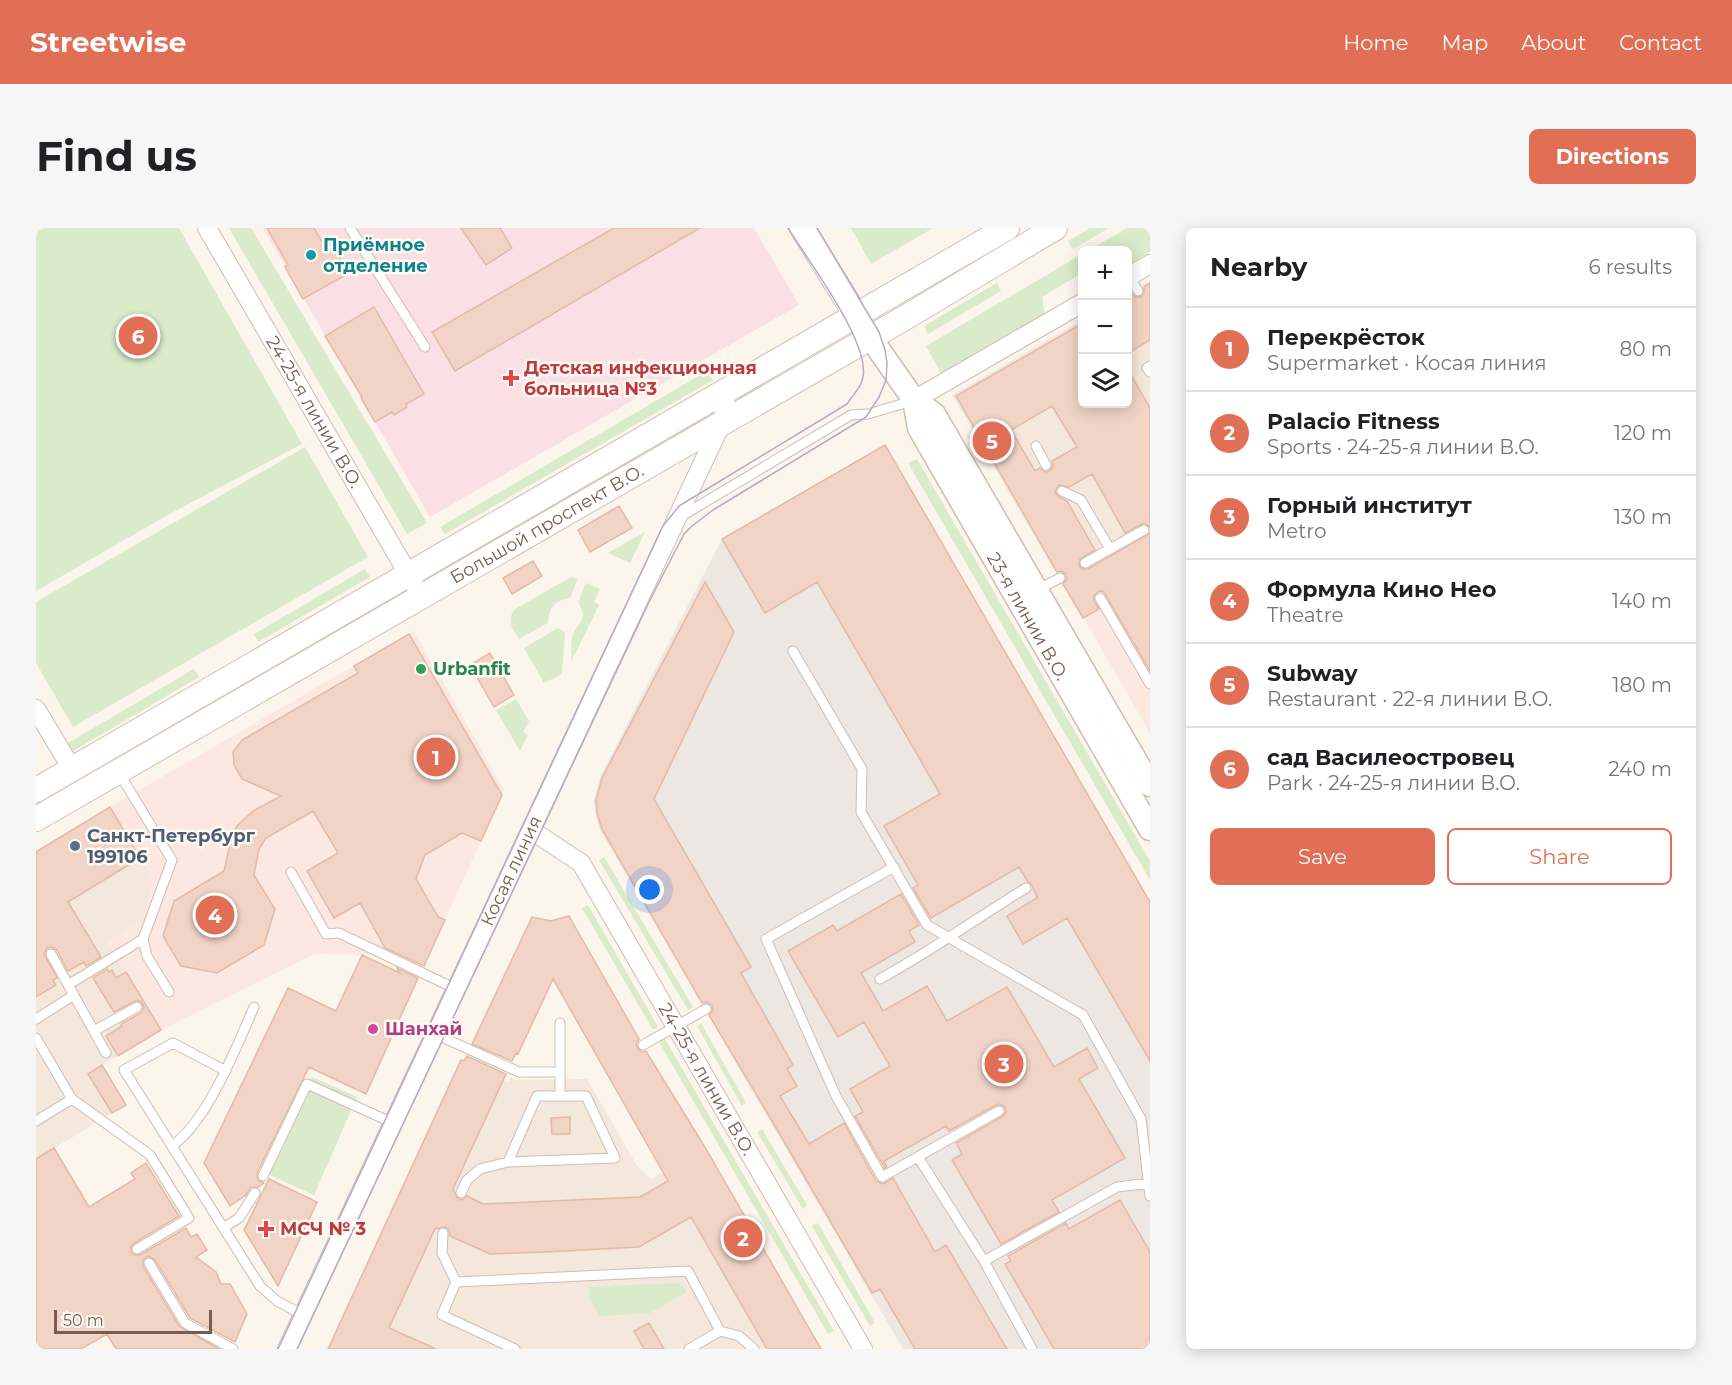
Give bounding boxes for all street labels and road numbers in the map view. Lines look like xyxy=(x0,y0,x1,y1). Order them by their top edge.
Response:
street label: 24-25-я линии В.О. xyxy=(261,332,367,492)
street label: Большой проспект В.О. xyxy=(446,460,648,589)
street label: 23-я линии В.О. xyxy=(982,549,1073,684)
street label: Косая линия xyxy=(476,812,547,930)
street label: 24-25-я линии В.О. xyxy=(654,999,759,1159)

